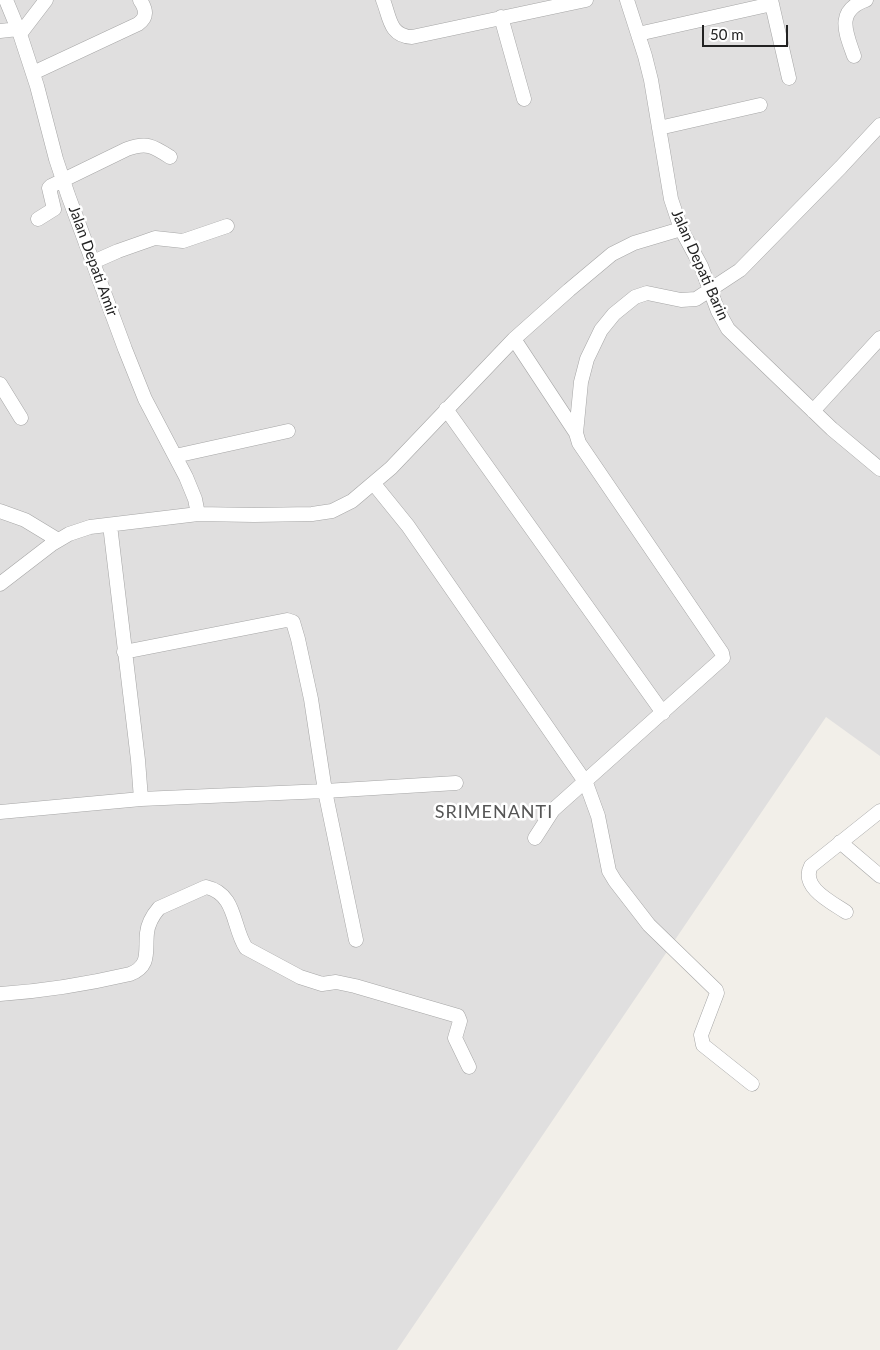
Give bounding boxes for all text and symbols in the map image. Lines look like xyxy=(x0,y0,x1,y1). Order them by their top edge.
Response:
scale bar xyxy=(705,15,791,47)
text: 50 m xyxy=(710,25,744,43)
street label: Jalan Depati Amir xyxy=(65,203,121,319)
street label: Jalan Depati Barin xyxy=(668,207,732,323)
district label: SRIMENANTI xyxy=(433,801,555,823)

